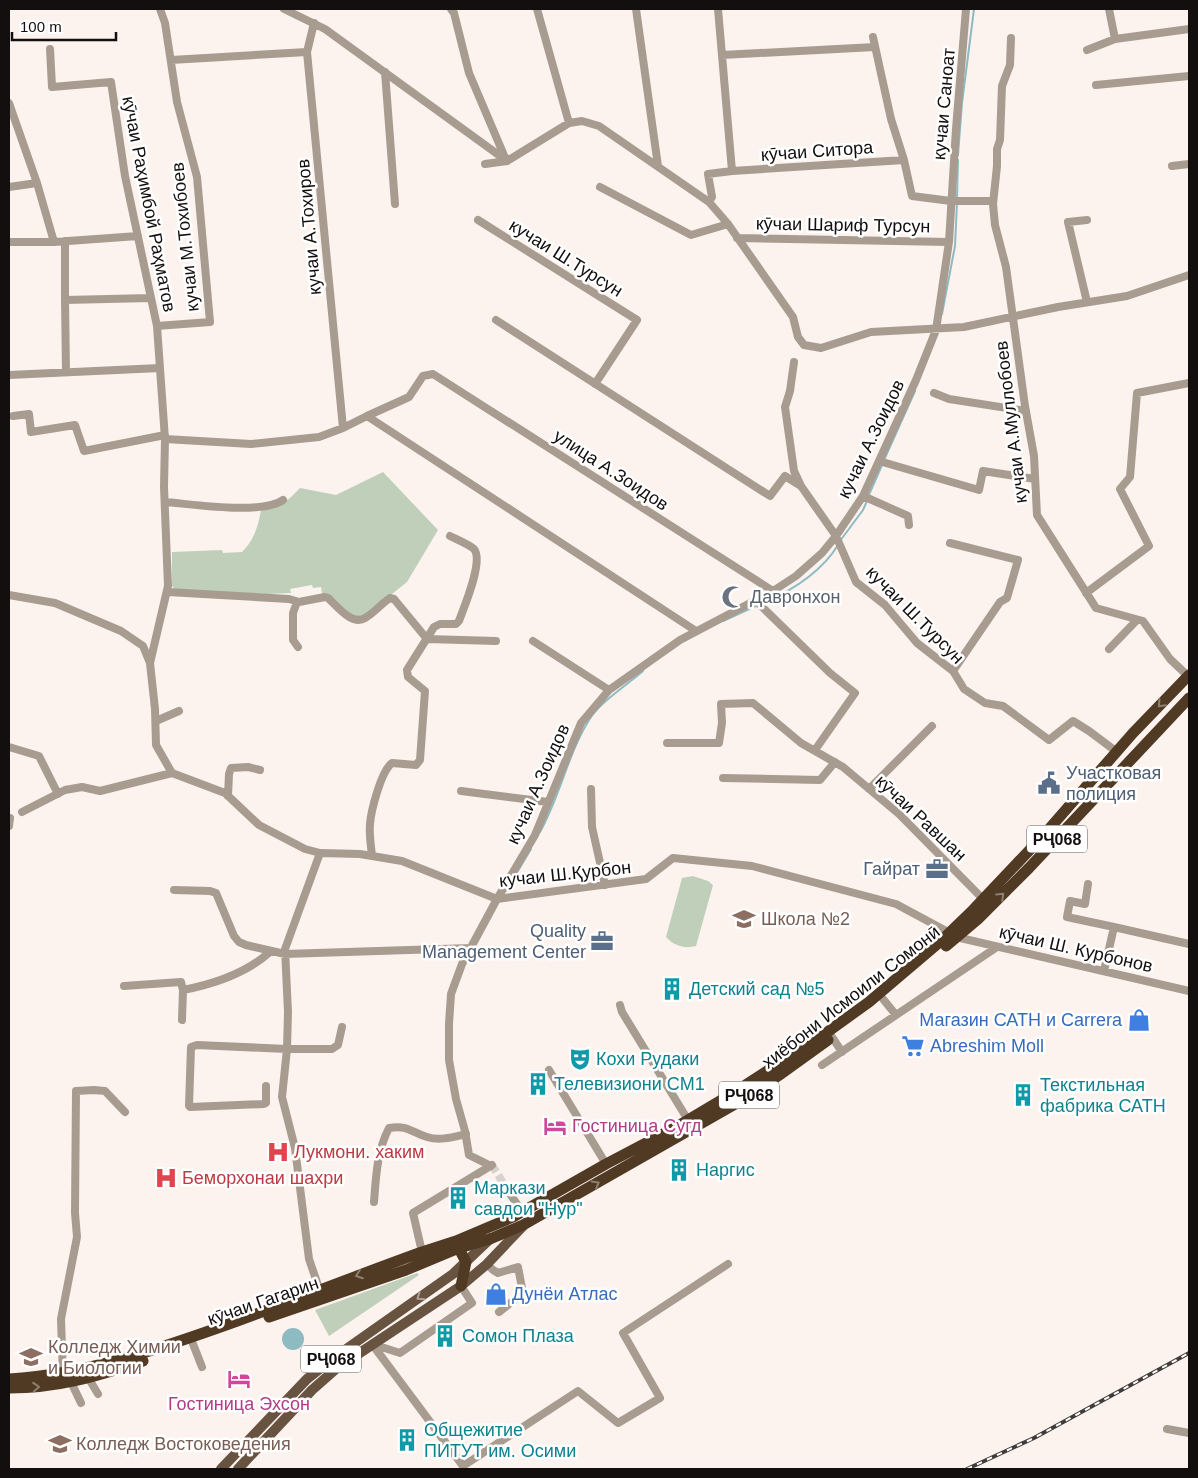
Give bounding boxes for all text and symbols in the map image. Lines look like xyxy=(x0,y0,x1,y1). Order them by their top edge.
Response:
scale bar xyxy=(12,10,116,42)
text: 100 m xyxy=(20,18,62,35)
street label: кучаи Саноат xyxy=(929,47,959,161)
street label: кӯчаи Раҳимбой Раҳматов xyxy=(118,94,180,314)
street label: кӯчаи Ситора xyxy=(760,137,875,165)
street label: кучаи А.Тохиров xyxy=(293,158,325,296)
street label: кучаи М.Тохибоев xyxy=(167,161,203,313)
street label: кӯчаи Шариф Турсун xyxy=(756,213,930,237)
street label: кучаи Ш.Турсун xyxy=(506,215,626,301)
street label: кучаи А.Муллобоев xyxy=(991,340,1031,504)
street label: кучаи А.Зоидов xyxy=(834,376,908,502)
street label: улица А.Зоидов xyxy=(550,426,672,514)
street label: кучаи Ш.Турсун xyxy=(862,562,968,668)
mosque icon: Давронхон xyxy=(720,584,746,610)
place label: Давронхон xyxy=(750,587,840,607)
one-way arrow xyxy=(1158,698,1167,707)
street label: кучаи А.Зоидов xyxy=(503,721,573,847)
place label: Участковая полиция xyxy=(1066,763,1161,804)
public building icon: Участковая полиция xyxy=(1036,770,1062,796)
street label: кӯчаи Равшан xyxy=(872,771,970,865)
road number: РҶ068 xyxy=(1027,826,1087,852)
office icon: Гайрат xyxy=(924,856,950,882)
street label: кучаи Ш.Қурбон xyxy=(498,857,632,891)
place label: Гайрат xyxy=(863,859,920,879)
one-way arrow xyxy=(996,893,1005,902)
school or university icon: Школа №2 xyxy=(731,906,757,932)
place label: Школа №2 xyxy=(761,909,850,929)
place label: Quality Management Center xyxy=(422,921,586,962)
street label: хиёбони Исмоили Сомонӣ xyxy=(758,921,944,1073)
street label: кӯчаи Ш. Курбонов xyxy=(997,922,1155,976)
office icon: Quality Management Center xyxy=(589,928,615,954)
building icon: Детский сад №5 xyxy=(659,976,685,1002)
place label: Детский сад №5 xyxy=(689,979,824,999)
shop icon: Магазин САТН и Carrera xyxy=(1126,1007,1152,1033)
place label: Магазин САТН и Carrera xyxy=(919,1010,1123,1030)
supermarket icon: Abreshim Moll xyxy=(900,1033,926,1059)
place label: Abreshim Moll xyxy=(930,1036,1044,1056)
theatre icon: Кохи Рудаки xyxy=(567,1046,593,1072)
place label: Кохи Рудаки xyxy=(596,1049,699,1069)
building icon: Телевизиони СМ1 xyxy=(525,1071,551,1097)
place label: Телевизиони СМ1 xyxy=(554,1074,705,1094)
place label: Текстильная фабрика САТН xyxy=(1040,1075,1166,1116)
road number: РҶ068 xyxy=(719,1082,779,1108)
building icon: Текстильная фабрика САТН xyxy=(1010,1082,1036,1108)
hotel icon: Гостиница Сугд xyxy=(542,1113,568,1139)
place label: Гостиница Сугд xyxy=(572,1116,702,1136)
hospital icon: Лукмони. хаким xyxy=(265,1139,291,1165)
place label: Лукмони. хаким xyxy=(294,1142,424,1162)
building icon: Наргис xyxy=(666,1157,692,1183)
place label: Наргис xyxy=(696,1160,755,1180)
hospital icon: Беморхонаи шахри xyxy=(153,1165,179,1191)
place label: Беморхонаи шахри xyxy=(182,1168,343,1188)
place label: Маркази савдои "Нур" xyxy=(474,1178,583,1219)
one-way arrow xyxy=(591,1180,600,1190)
building icon: Маркази савдои "Нур" xyxy=(445,1185,471,1211)
one-way arrow xyxy=(356,1269,364,1279)
street label: кӯчаи Гагарин xyxy=(205,1273,321,1329)
shop icon: Дунёи Атлас xyxy=(483,1281,509,1307)
place label: Дунёи Атлас xyxy=(512,1284,618,1304)
one-way arrow xyxy=(416,1291,425,1300)
building icon: Сомон Плаза xyxy=(432,1323,458,1349)
place label: Сомон Плаза xyxy=(462,1326,575,1346)
place label: Колледж Химии и Биологии xyxy=(48,1337,181,1378)
school or university icon: Колледж Химии и Биологии xyxy=(18,1344,44,1370)
road number: РҶ068 xyxy=(301,1346,361,1372)
hotel icon: Гостиница Эхсон xyxy=(226,1366,252,1392)
one-way arrow xyxy=(33,1381,41,1392)
place label: Гостиница Эхсон xyxy=(168,1394,310,1414)
place label: Общежитие ПИТУТ им. Осими xyxy=(424,1420,576,1461)
building icon: Общежитие ПИТУТ им. Осими xyxy=(394,1427,420,1453)
school or university icon: Колледж Востоковедения xyxy=(47,1431,73,1457)
place label: Колледж Востоковедения xyxy=(76,1434,291,1454)

